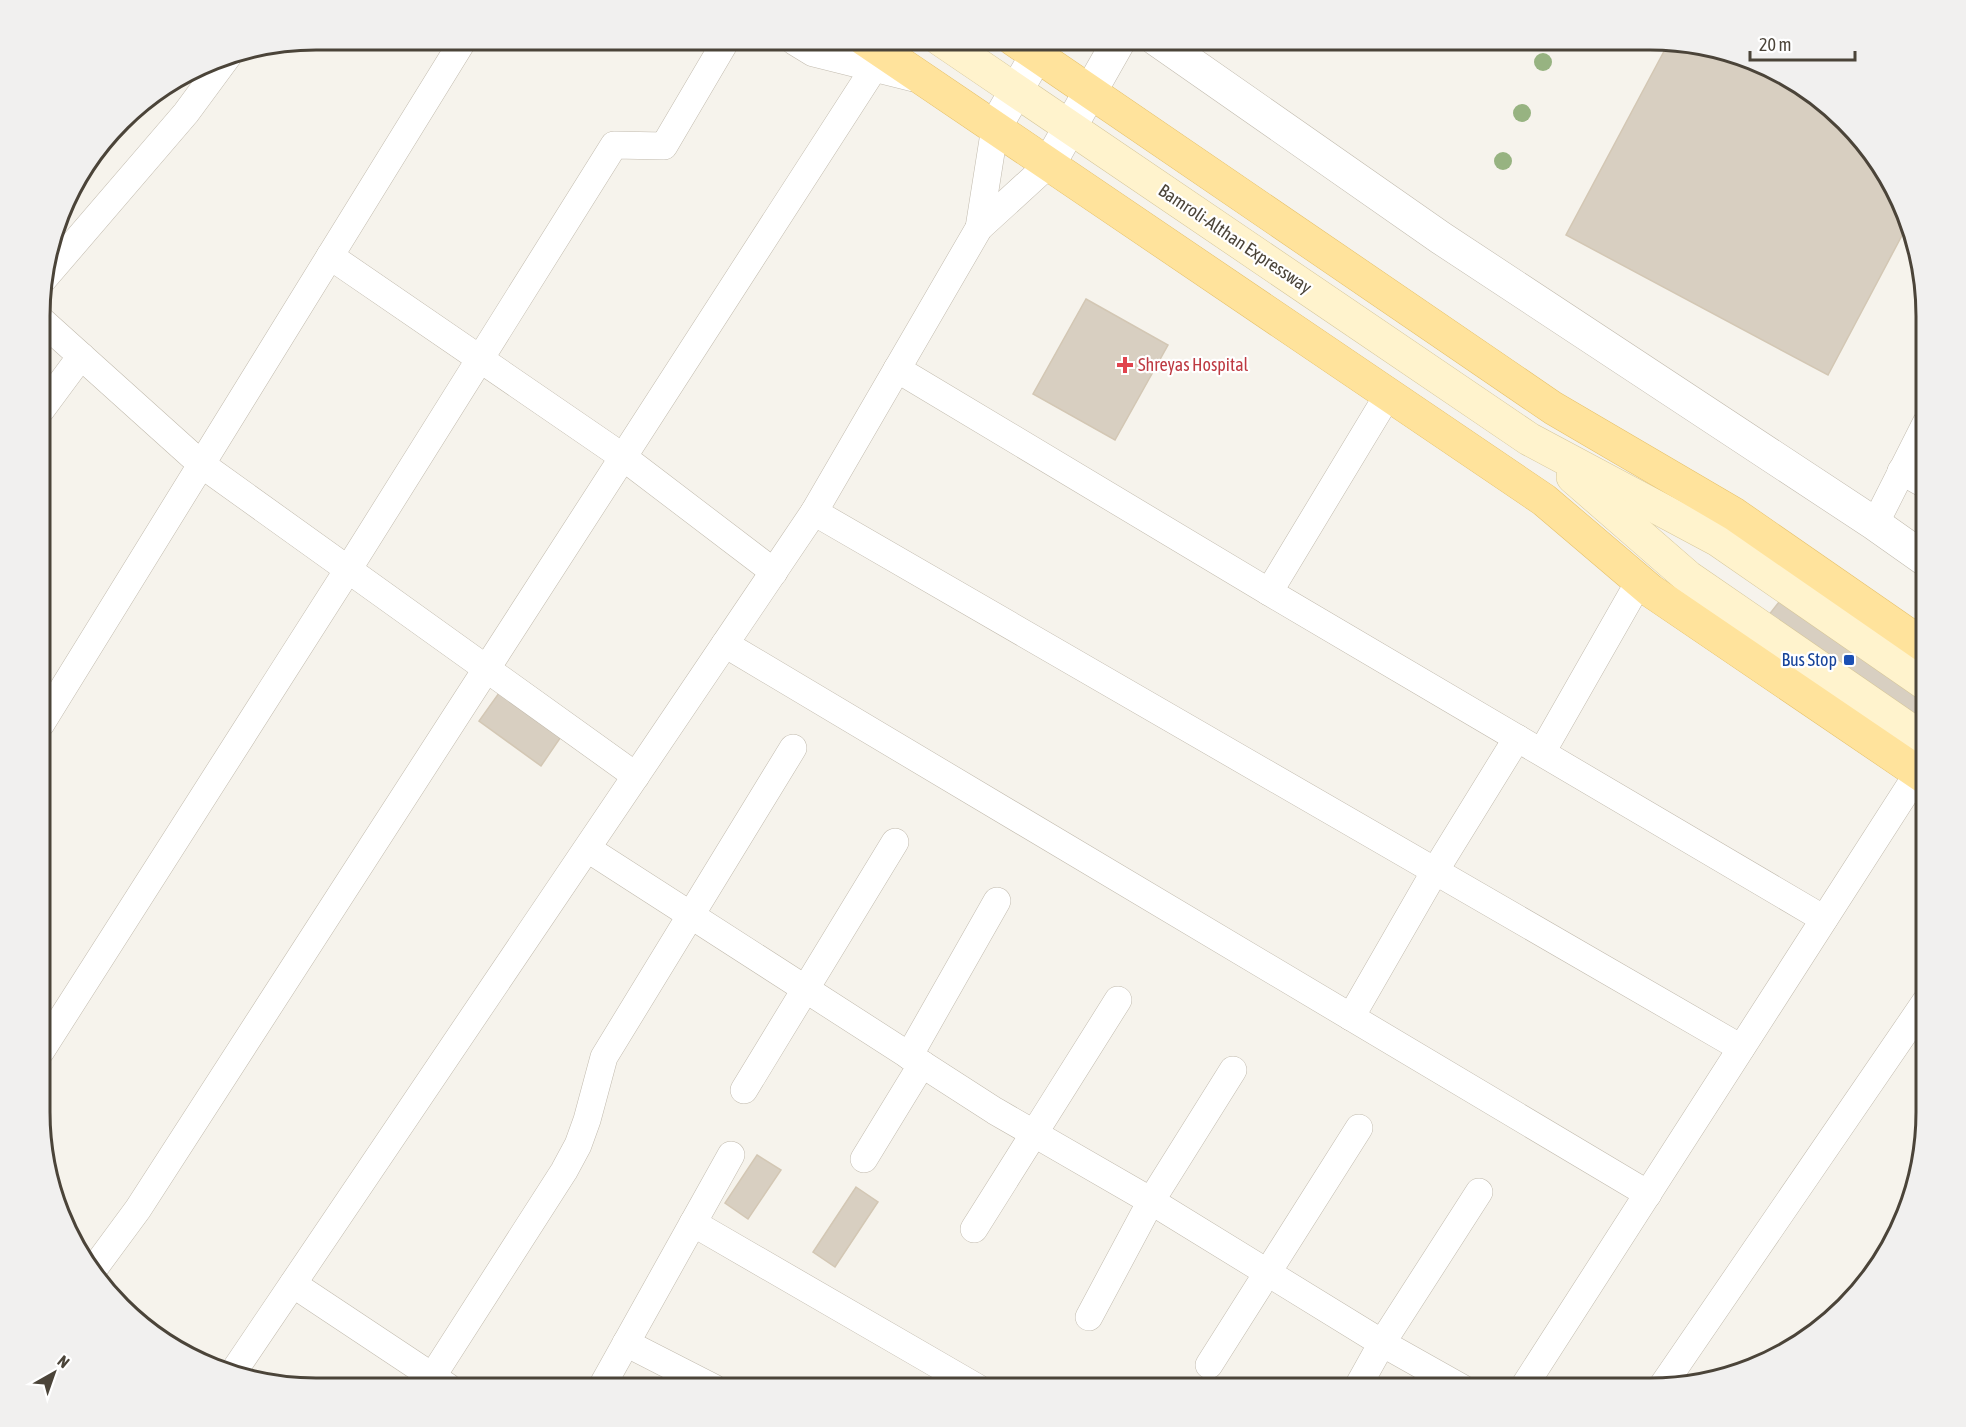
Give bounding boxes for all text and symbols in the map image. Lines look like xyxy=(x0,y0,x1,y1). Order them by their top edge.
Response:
scale bar xyxy=(1750,24,1855,62)
text: 20 m xyxy=(1759,34,1791,55)
street label: Bamroli-Althan Expressway xyxy=(1155,180,1316,298)
place label: Shreyas Hospital xyxy=(1138,354,1249,375)
marker: Shreyas Hospital xyxy=(1116,356,1134,374)
place label: Bus Stop xyxy=(1781,649,1837,670)
marker: Bus Stop xyxy=(1842,653,1856,667)
north arrow xyxy=(24,1343,84,1403)
text: N xyxy=(54,1352,73,1371)

